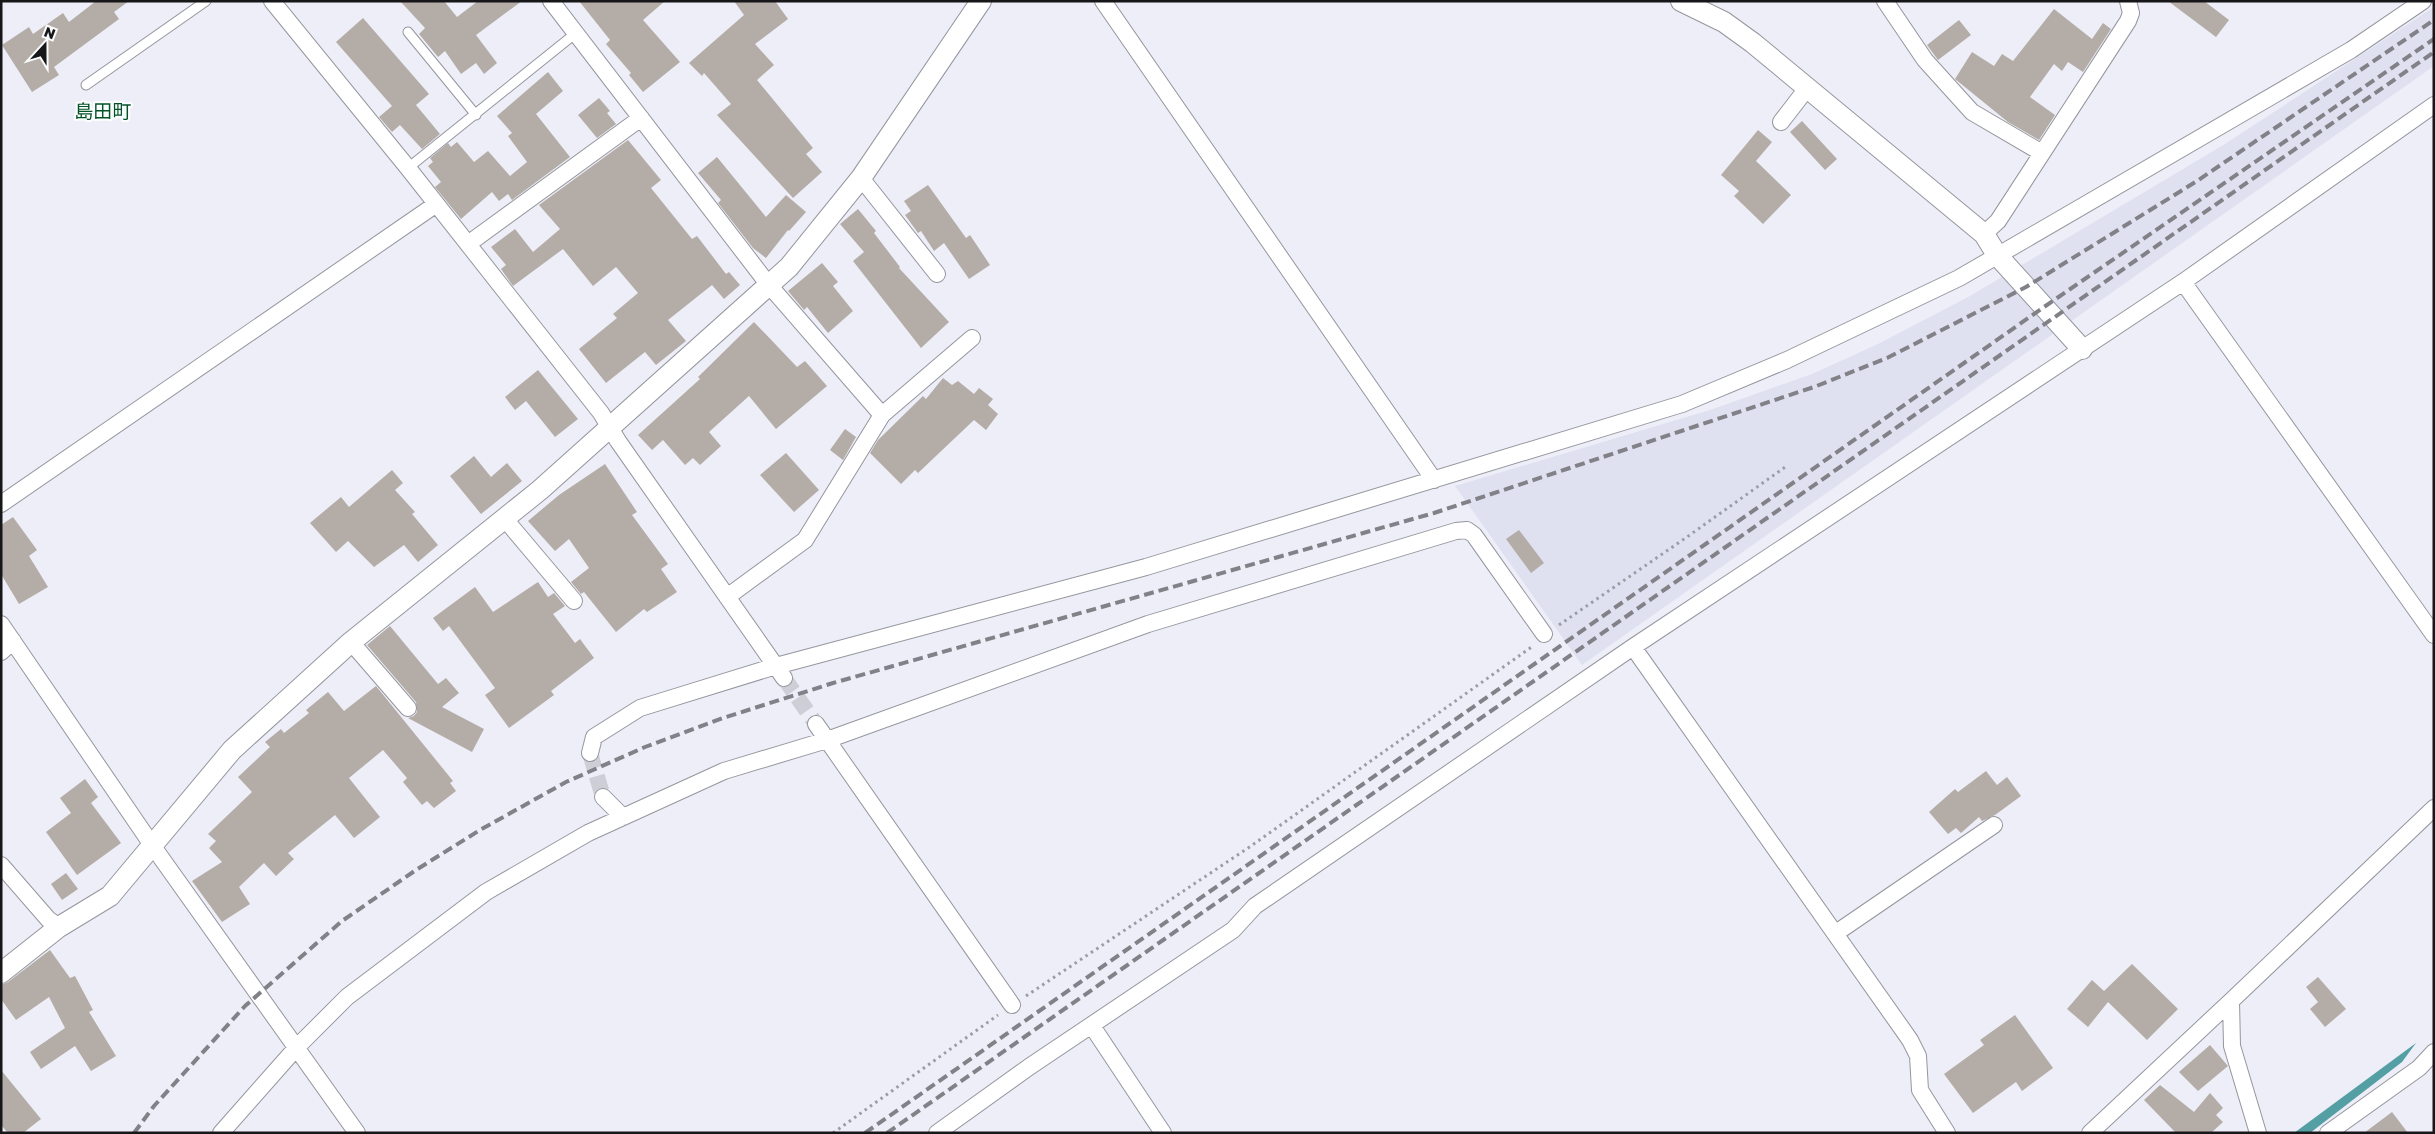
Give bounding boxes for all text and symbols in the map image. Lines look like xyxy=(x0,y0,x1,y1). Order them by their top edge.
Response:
north arrow xyxy=(20,20,70,70)
text: N xyxy=(42,23,58,42)
district label: 島田町 xyxy=(74,99,132,122)

